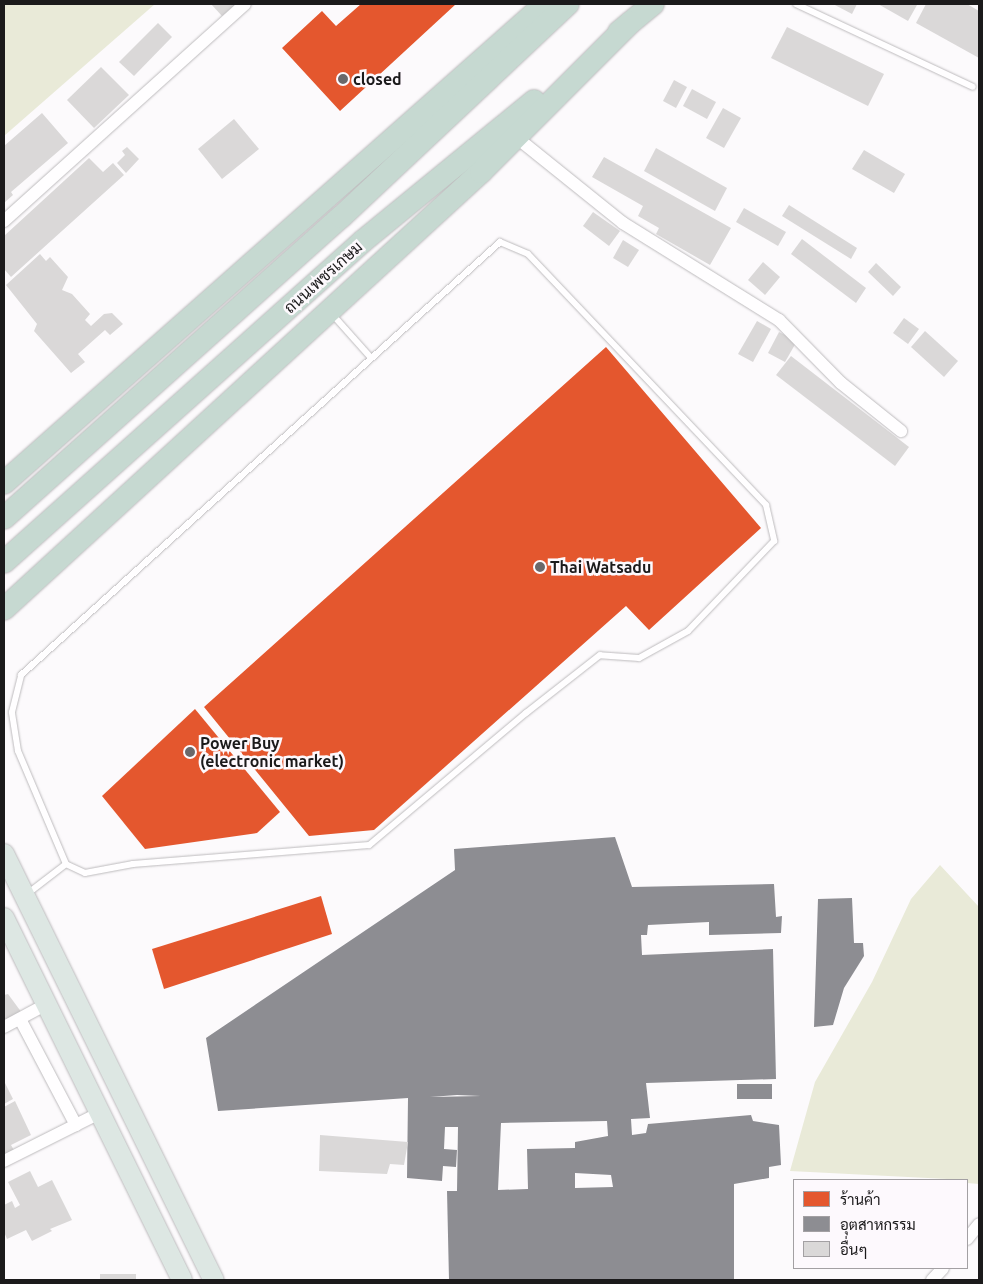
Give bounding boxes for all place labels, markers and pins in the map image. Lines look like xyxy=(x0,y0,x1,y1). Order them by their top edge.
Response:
place label: closed xyxy=(353,69,402,89)
marker: closed xyxy=(337,73,349,85)
place label: Thai Watsadu xyxy=(550,557,651,577)
marker: Thai Watsadu xyxy=(534,561,546,573)
place label: Power Buy (electronic market) xyxy=(200,733,344,771)
marker: Power Buy (electronic market) xyxy=(184,746,196,758)

